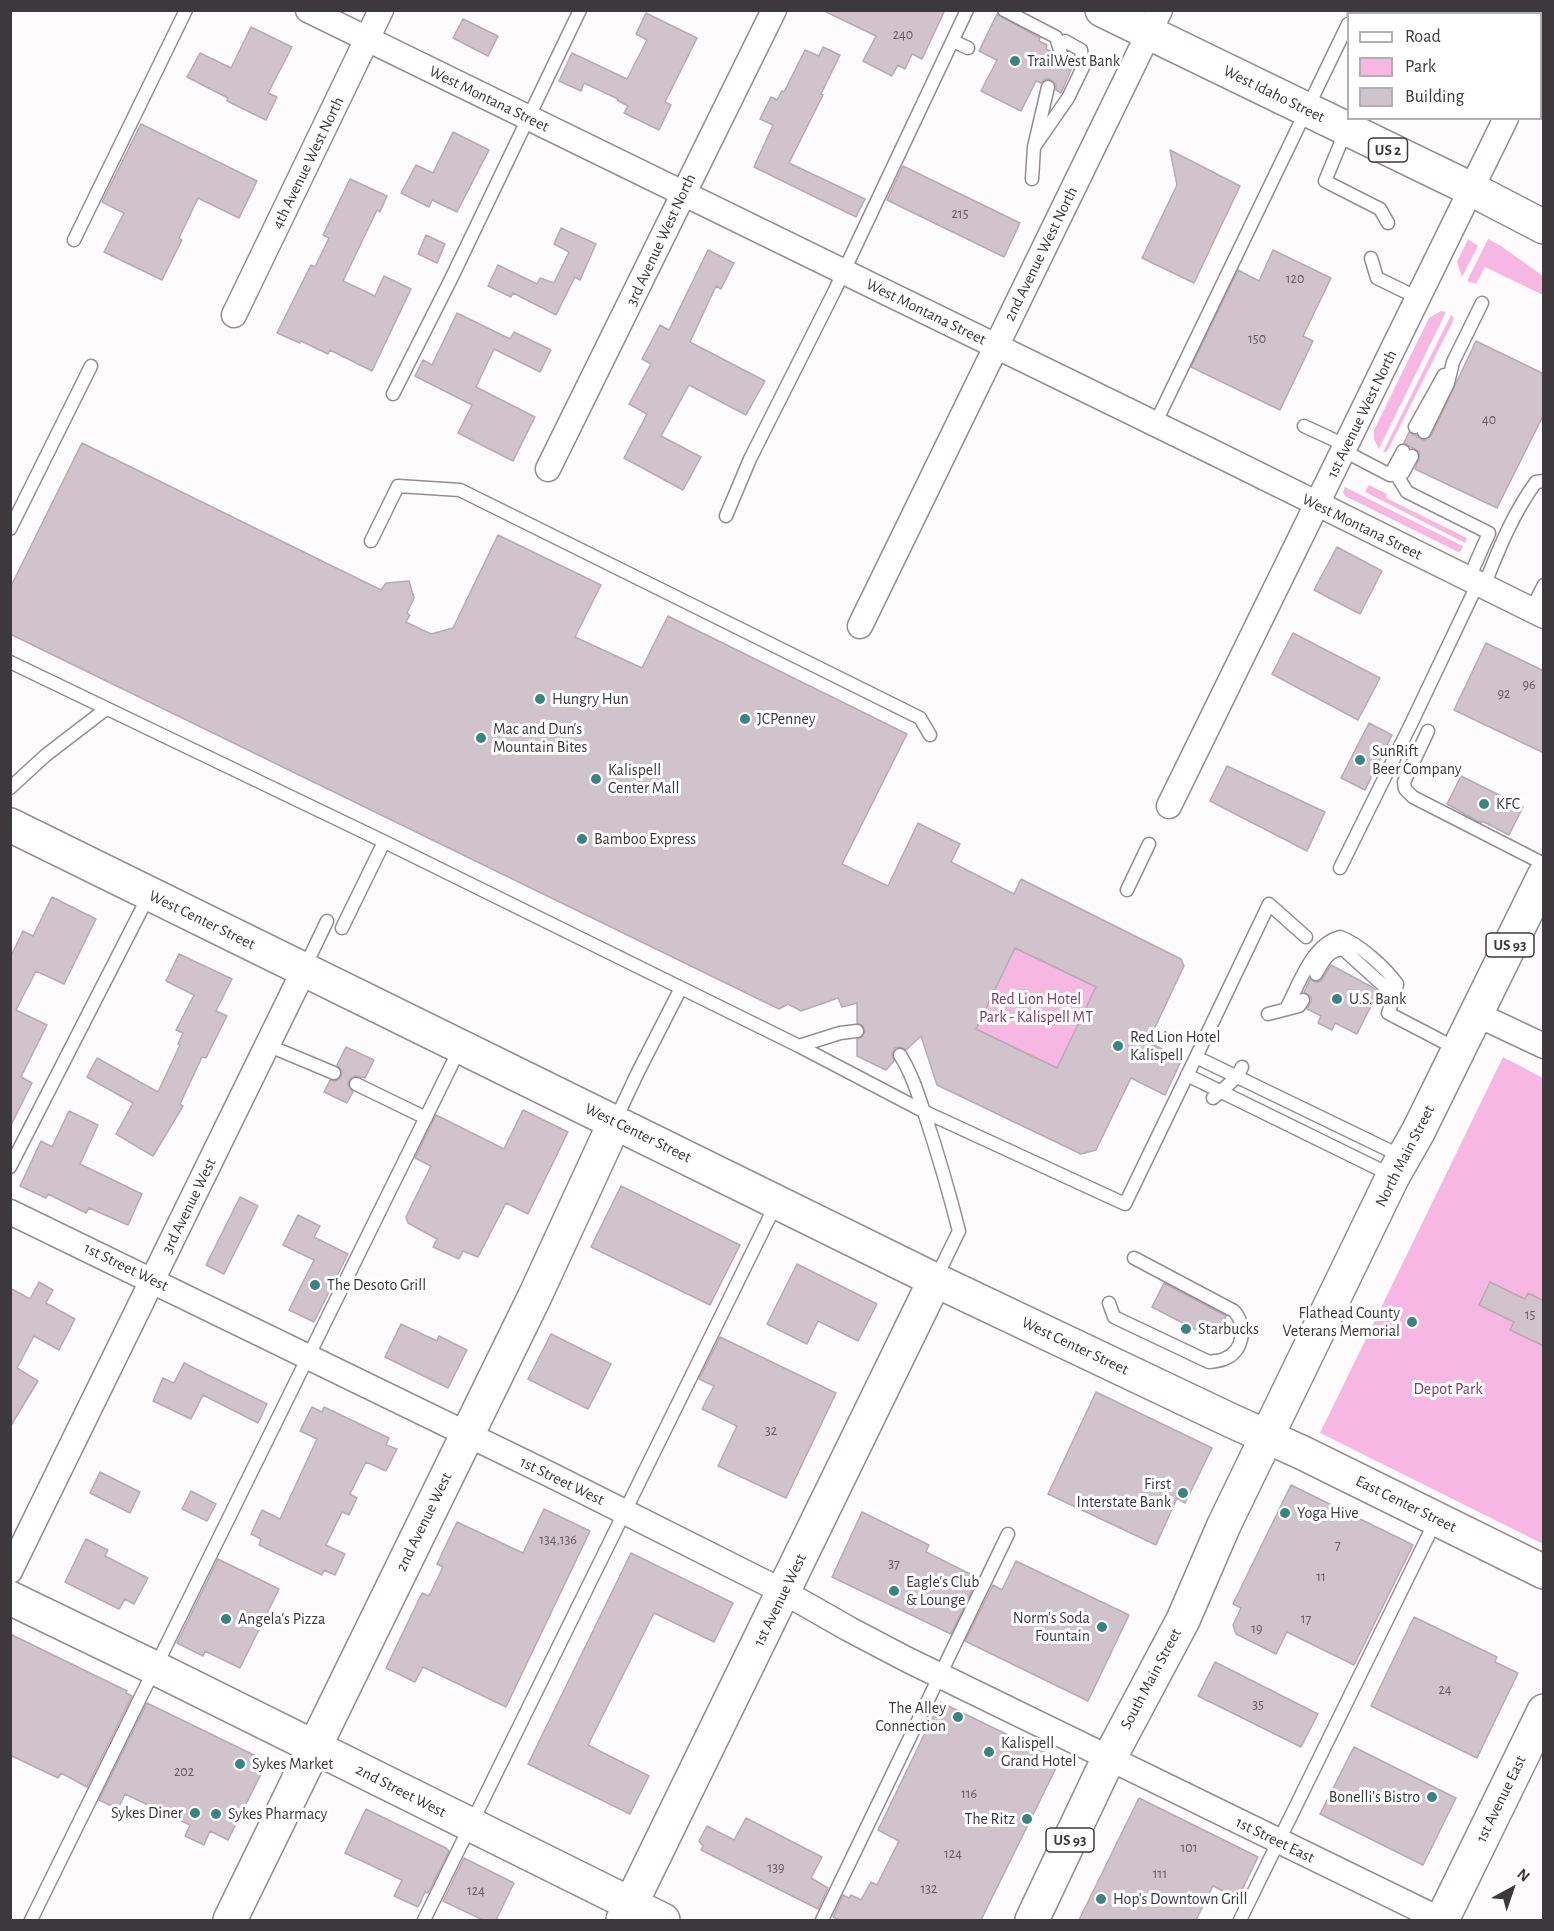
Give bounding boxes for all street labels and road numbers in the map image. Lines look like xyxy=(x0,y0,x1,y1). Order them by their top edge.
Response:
street label: West Idaho Street xyxy=(1220,61,1328,127)
street label: West Montana Street xyxy=(426,62,552,136)
street label: 4th Avenue West North xyxy=(268,94,348,232)
road number: US 2 xyxy=(1368,138,1408,162)
street label: 3rd Avenue West North xyxy=(622,171,700,309)
street label: 2nd Avenue West North xyxy=(1000,184,1082,324)
street label: West Montana Street xyxy=(863,275,989,349)
street label: 1st Avenue West North xyxy=(1323,347,1401,481)
street label: West Montana Street xyxy=(1299,490,1425,564)
street label: West Center Street xyxy=(146,886,258,954)
road number: US 93 xyxy=(1486,933,1534,957)
street label: West Center Street xyxy=(582,1099,694,1167)
street label: North Main Street xyxy=(1371,1102,1439,1210)
street label: 3rd Avenue West xyxy=(158,1155,220,1257)
street label: 1st Street West xyxy=(81,1238,171,1296)
street label: West Center Street xyxy=(1018,1313,1132,1379)
street label: 1st Street West xyxy=(517,1452,607,1510)
street label: 2nd Avenue West xyxy=(392,1469,456,1575)
street label: East Center Street xyxy=(1352,1471,1460,1537)
street label: 1st Avenue West xyxy=(749,1551,811,1649)
street label: South Main Street xyxy=(1116,1625,1186,1733)
street label: 1st Avenue East xyxy=(1472,1752,1530,1846)
street label: 2nd Street West xyxy=(353,1760,449,1822)
street label: 1st Street East xyxy=(1232,1813,1318,1867)
road number: US 93 xyxy=(1046,1828,1094,1852)

